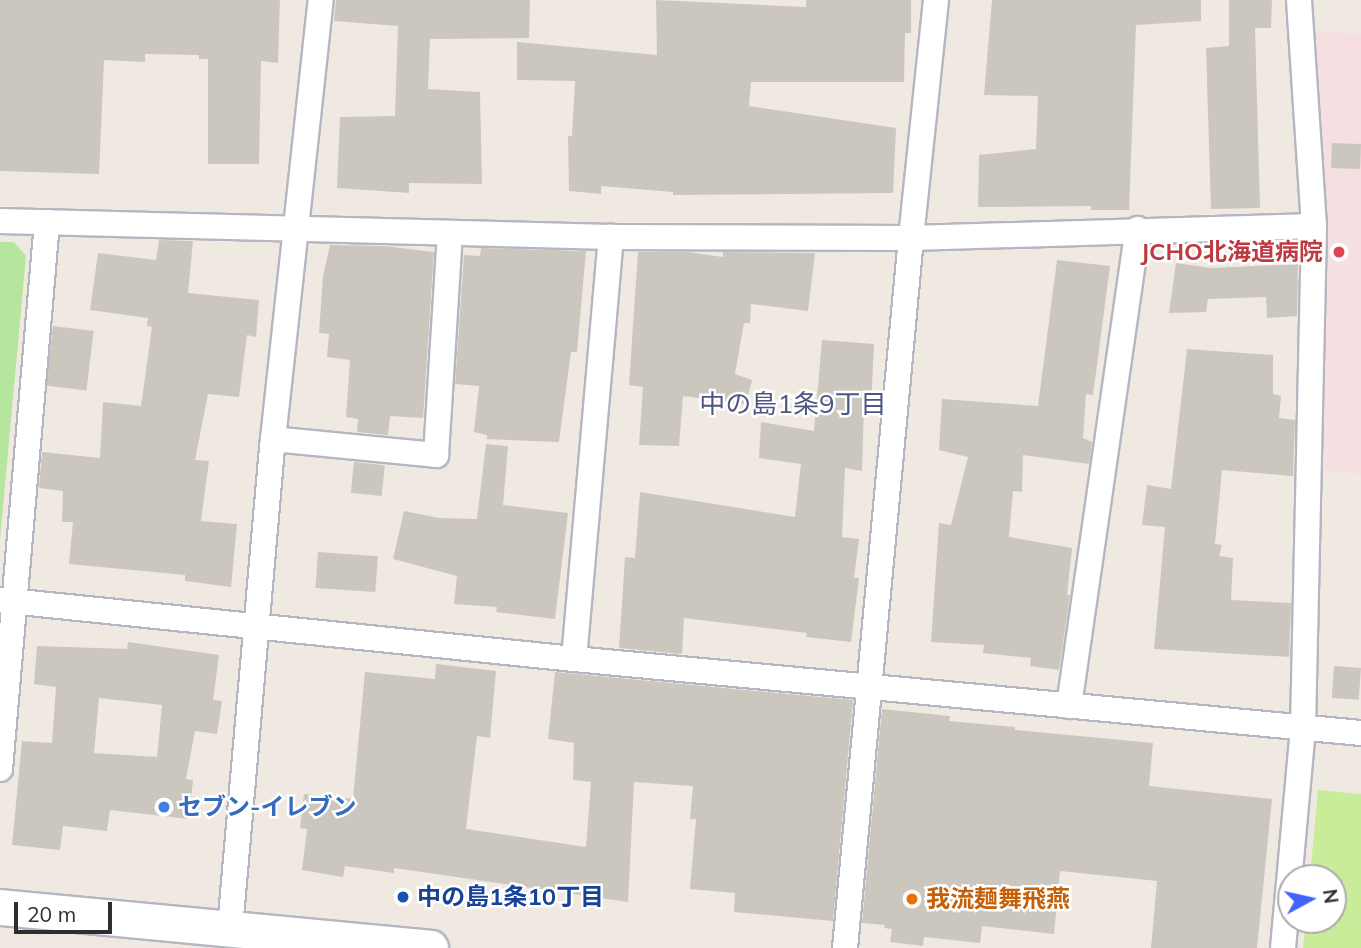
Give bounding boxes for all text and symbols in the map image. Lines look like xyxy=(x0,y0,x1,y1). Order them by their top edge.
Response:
place label: JCHO北海道病院 xyxy=(1140,238,1323,266)
marker: JCHO北海道病院 xyxy=(1329,242,1349,262)
district label: 中の島1条9丁目 xyxy=(699,388,887,420)
place label: セブン-イレブン xyxy=(178,793,357,821)
marker: セブン-イレブン xyxy=(156,799,172,815)
north arrow xyxy=(1277,864,1347,934)
place label: 中の島1条10丁目 xyxy=(417,883,604,911)
place label: 我流麺舞飛燕 xyxy=(926,885,1070,913)
scale bar xyxy=(18,888,116,932)
text: N xyxy=(1318,888,1344,905)
marker: 中の島1条10丁目 xyxy=(395,889,411,905)
marker: 我流麺舞飛燕 xyxy=(904,891,920,907)
text: 20 m xyxy=(27,901,76,927)

